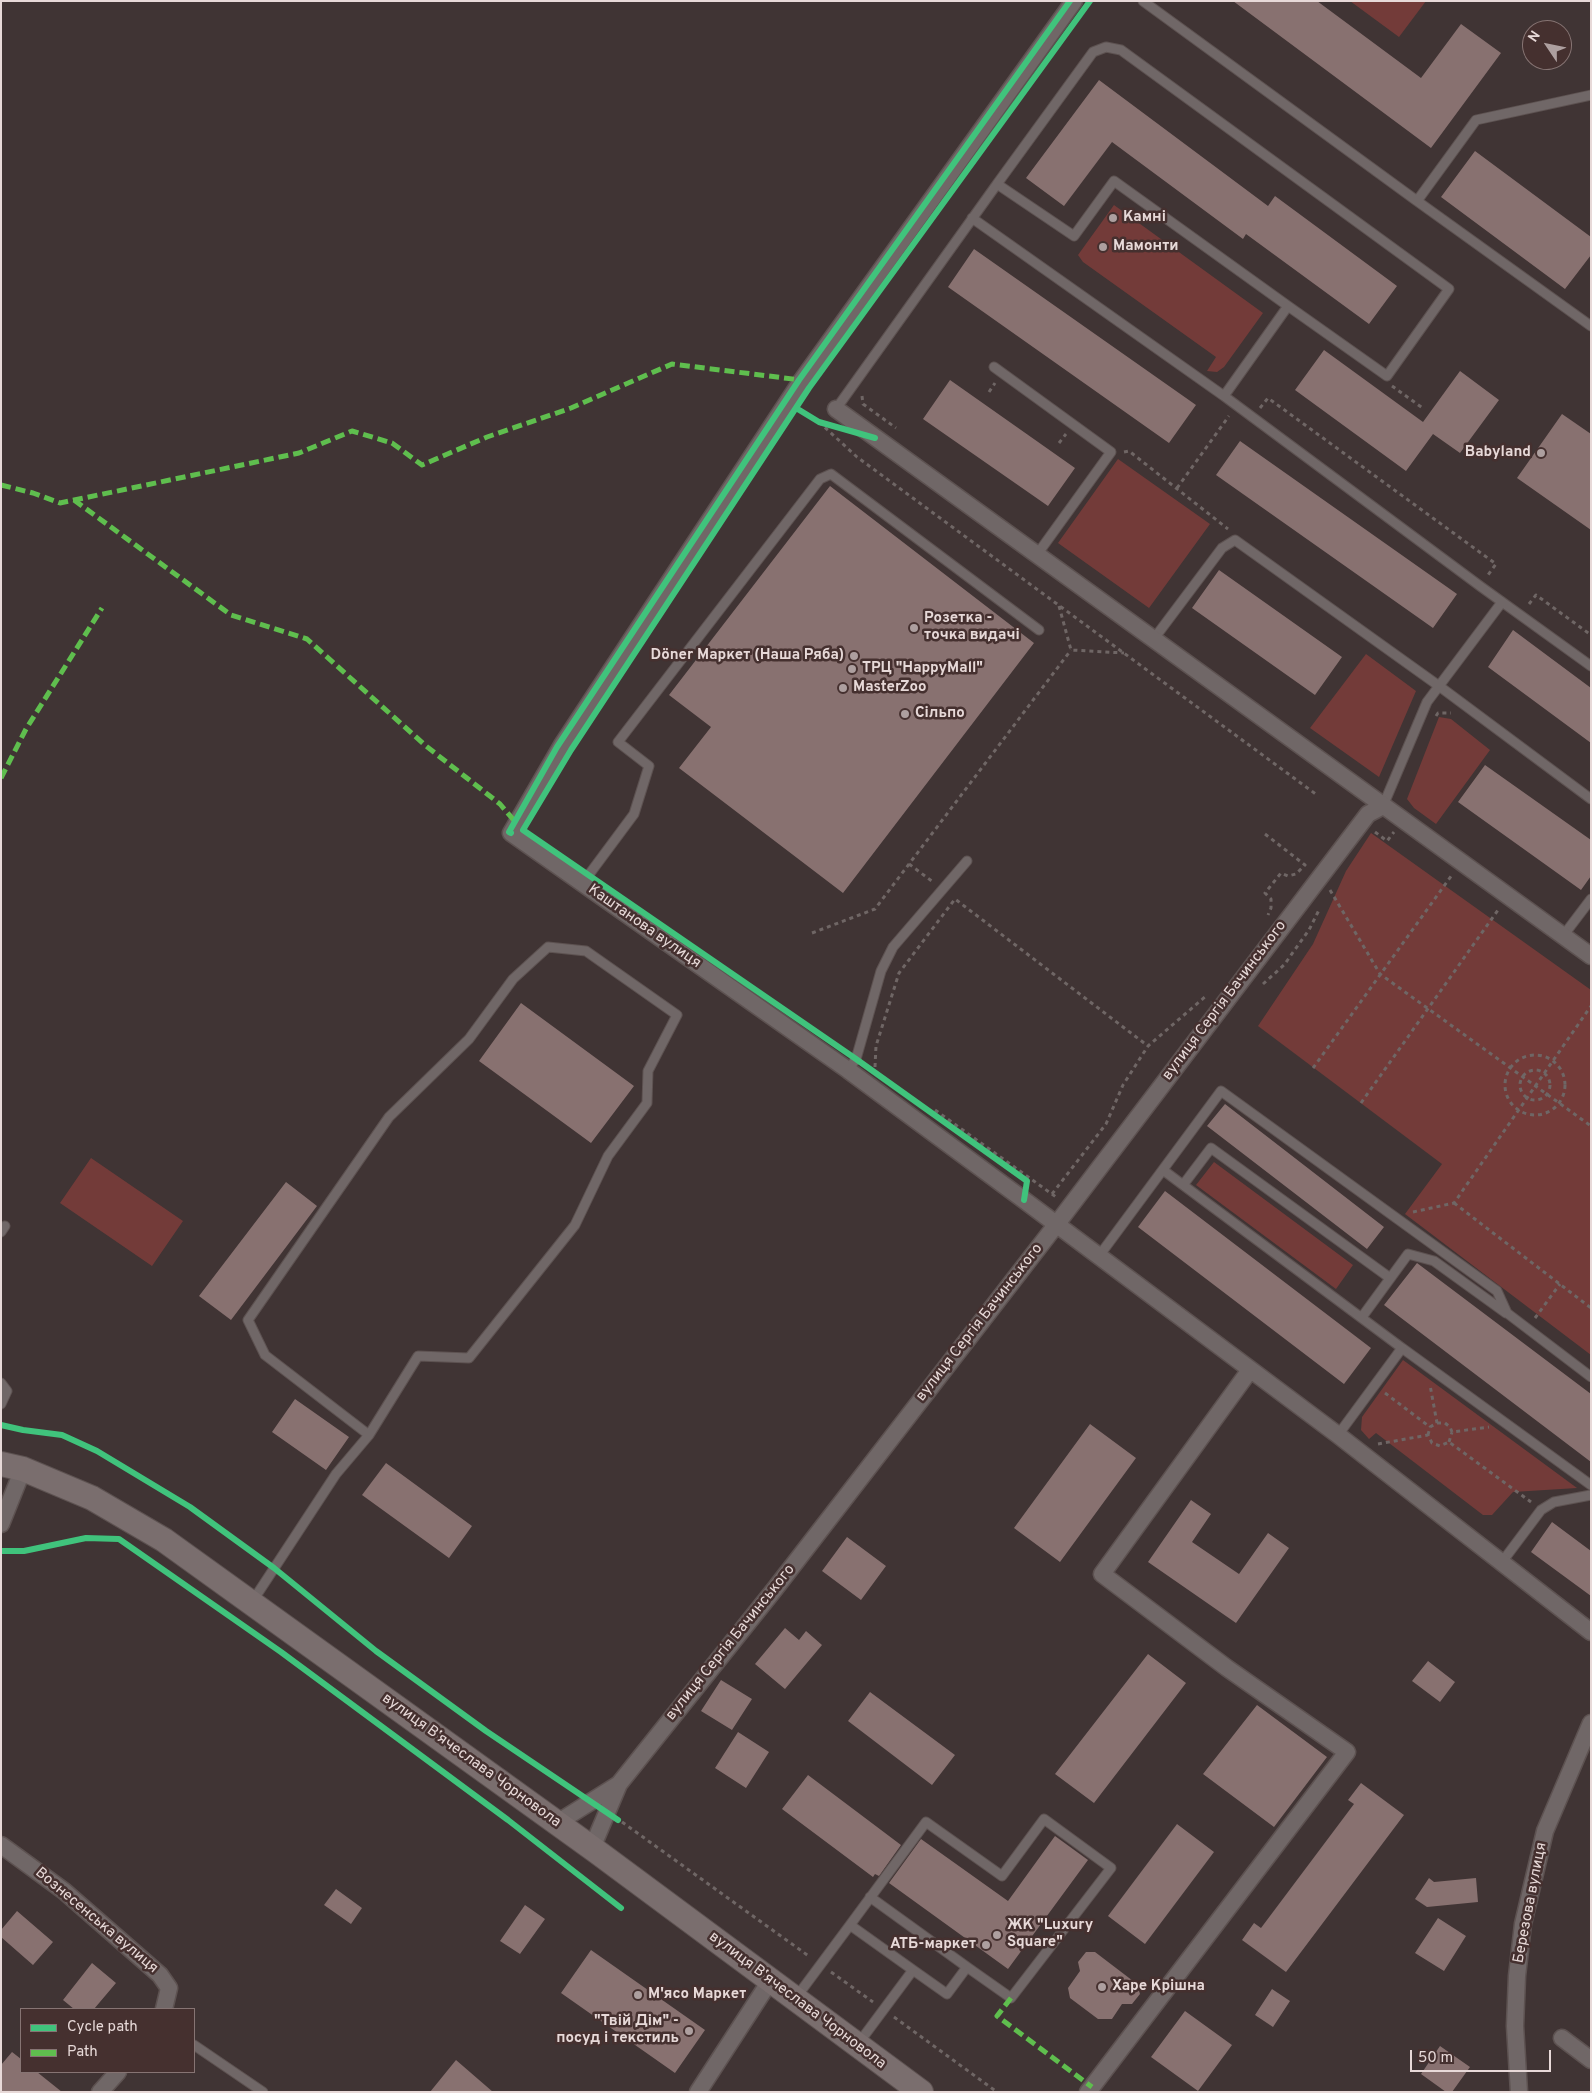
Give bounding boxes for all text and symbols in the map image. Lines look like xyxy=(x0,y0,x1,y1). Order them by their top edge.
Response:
north arrow xyxy=(1522,20,1572,70)
text: N xyxy=(1525,28,1545,46)
place label: Камні xyxy=(1123,209,1166,227)
marker: Камні xyxy=(1107,212,1119,224)
place label: Мамонти xyxy=(1113,238,1179,256)
marker: Мамонти xyxy=(1097,241,1109,253)
place label: Babyland xyxy=(1465,444,1531,462)
marker: Babyland xyxy=(1535,447,1547,459)
place label: Розетка - точка видачі xyxy=(924,610,1020,645)
marker: Розетка - точка видачі xyxy=(908,622,920,634)
place label: Döner Maркет (Наша Ряба) xyxy=(650,647,844,665)
marker: Döner Maркет (Наша Ряба) xyxy=(848,650,860,662)
place label: ТРЦ "HappyMall" xyxy=(862,660,983,678)
marker: ТРЦ "HappyMall" xyxy=(846,663,858,675)
place label: MasterZoo xyxy=(853,679,926,697)
marker: MasterZoo xyxy=(837,682,849,694)
place label: Сільпо xyxy=(915,705,965,723)
marker: Сільпо xyxy=(899,708,911,720)
street label: Каштанова вулиця xyxy=(584,881,704,973)
street label: вулиця Сергія Бачинського xyxy=(1159,918,1291,1084)
street label: вулиця Сергія Бачинського xyxy=(913,1241,1047,1405)
street label: вулиця Сергія Бачинського xyxy=(663,1562,799,1724)
street label: вулиця Вʼячеслава Чорновола xyxy=(378,1690,564,1832)
street label: Березова вулиця xyxy=(1510,1841,1552,1965)
street label: Вознесенська вулиця xyxy=(31,1864,161,1978)
place label: ЖК "Luxury Square" xyxy=(1007,1917,1093,1952)
street label: вулиця Вʼячеслава Чорновола xyxy=(705,1929,889,2073)
marker: ЖК "Luxury Square" xyxy=(991,1929,1003,1941)
place label: АТБ-маркет xyxy=(890,1936,976,1954)
marker: АТБ-маркет xyxy=(980,1939,992,1951)
place label: Харе Крішна xyxy=(1112,1978,1205,1996)
marker: Харе Крішна xyxy=(1096,1981,1108,1993)
place label: М'ясо Маркет xyxy=(648,1986,746,2004)
marker: М'ясо Маркет xyxy=(632,1989,644,2001)
legend xyxy=(20,2008,195,2073)
place label: "Твій Дім" - посуд і текстиль xyxy=(556,2013,679,2048)
text: Cycle path xyxy=(67,2018,138,2037)
marker: "Твій Дім" - посуд і текстиль xyxy=(683,2025,695,2037)
scale bar xyxy=(1412,2040,1553,2072)
text: Path xyxy=(67,2043,98,2062)
text: 50 m xyxy=(1418,2049,1453,2068)

